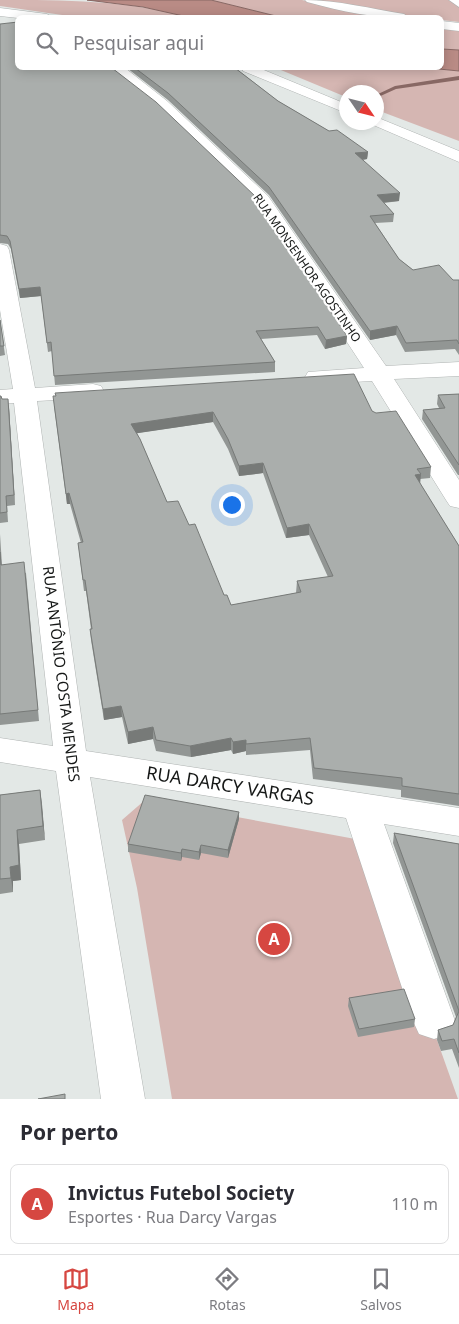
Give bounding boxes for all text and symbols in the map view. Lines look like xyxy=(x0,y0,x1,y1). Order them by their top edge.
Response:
search box xyxy=(15,15,444,70)
icon: search xyxy=(33,29,61,57)
text: Pesquisar aqui xyxy=(73,30,204,56)
north arrow xyxy=(339,85,384,130)
street label: RUA MONSENHOR AGOSTINHO xyxy=(249,190,365,345)
your location xyxy=(219,492,245,518)
street label: RUA ANTÔNIO COSTA MENDES xyxy=(39,565,85,783)
street label: RUA DARCY VARGAS xyxy=(145,760,316,810)
pin: A xyxy=(258,920,290,958)
text: Por perto xyxy=(20,1118,118,1146)
text: Invictus Futebol Society xyxy=(68,1180,294,1206)
text: A xyxy=(31,1193,43,1215)
text: 110 m xyxy=(391,1193,438,1215)
text: Esportes · Rua Darcy Vargas xyxy=(68,1206,277,1228)
tab: Mapa xyxy=(57,1265,94,1314)
tab: Rotas xyxy=(209,1265,246,1314)
tab: Salvos xyxy=(360,1265,402,1314)

